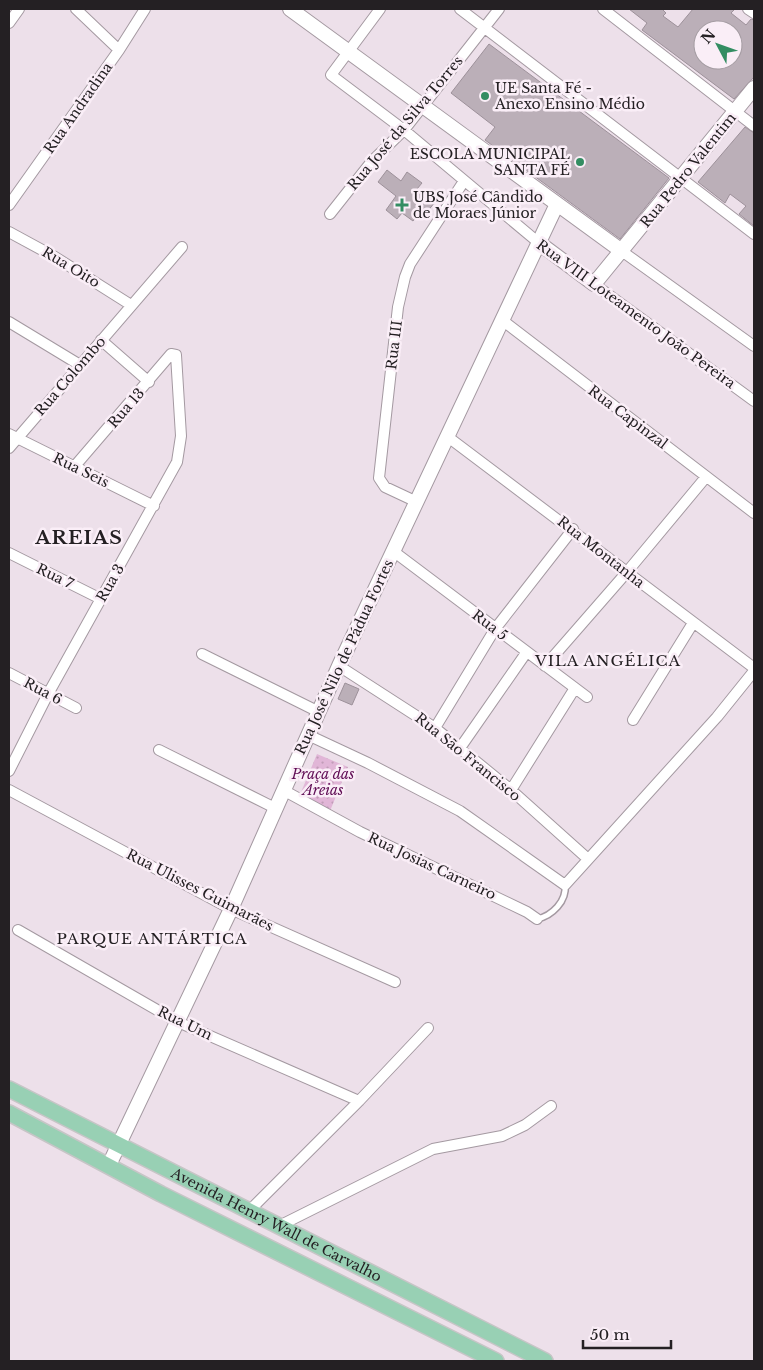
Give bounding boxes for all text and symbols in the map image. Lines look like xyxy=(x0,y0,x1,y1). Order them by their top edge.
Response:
north arrow xyxy=(693,20,743,70)
text: N xyxy=(697,26,719,47)
street label: Rua José da Silva Torres xyxy=(343,52,467,194)
street label: Rua Andradina xyxy=(40,59,116,157)
place label: UE Santa Fé - Anexo Ensino Médio xyxy=(494,79,645,113)
marker: UE Santa Fé - Anexo Ensino Médio xyxy=(479,90,491,102)
street label: Rua Pedro Valentim xyxy=(636,109,740,231)
place label: ESCOLA MUNICIPAL SANTA FÉ xyxy=(410,145,570,179)
marker: ESCOLA MUNICIPAL SANTA FÉ xyxy=(574,156,586,168)
place label: UBS José Cândido de Moraes Júnior xyxy=(413,188,543,222)
marker: UBS José Cândido de Moraes Júnior xyxy=(395,198,409,212)
street label: Rua VIII Loteamento João Pereira xyxy=(533,236,739,392)
street label: Rua Oito xyxy=(39,243,103,291)
street label: Rua III xyxy=(382,319,406,371)
street label: Rua Colombo xyxy=(31,333,109,419)
street label: Rua Capinzal xyxy=(585,381,672,453)
street label: Rua 13 xyxy=(104,384,148,432)
street label: Rua Seis xyxy=(50,449,112,491)
street label: Rua Montanha xyxy=(554,512,648,592)
district label: AREIAS xyxy=(34,526,123,549)
street label: Rua José Nilo de Pádua Fortes xyxy=(291,557,397,757)
street label: Rua 7 xyxy=(34,559,77,593)
street label: Rua 3 xyxy=(92,561,128,605)
street label: Rua 5 xyxy=(469,606,511,644)
district label: VILA ANGÉLICA xyxy=(534,651,681,670)
street label: Rua 6 xyxy=(21,673,65,709)
street label: Rua São Francisco xyxy=(412,709,524,805)
park label: Praça das Areias xyxy=(291,765,354,799)
street label: Rua Josias Carneiro xyxy=(365,828,499,904)
street label: Rua Ulisses Guimarães xyxy=(124,845,276,935)
district label: PARQUE ANTÁRTICA xyxy=(57,929,248,948)
street label: Rua Um xyxy=(155,1002,215,1044)
street label: Avenida Henry Wall de Carvalho xyxy=(167,1163,385,1286)
scale bar xyxy=(583,1318,670,1350)
text: 50 m xyxy=(590,1325,630,1344)

